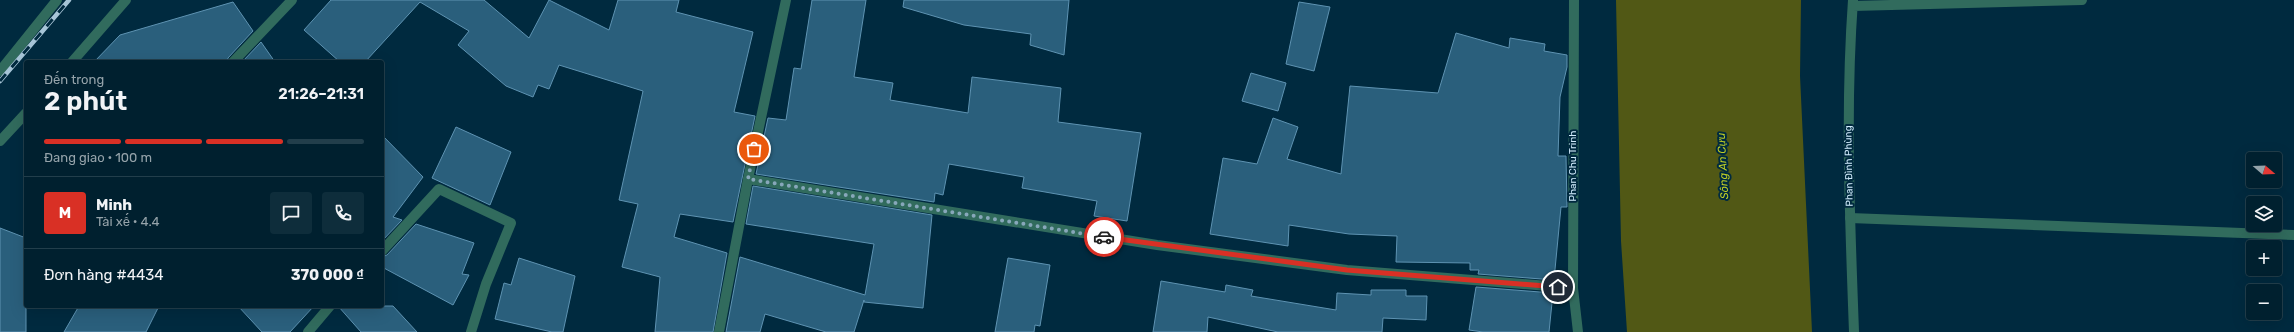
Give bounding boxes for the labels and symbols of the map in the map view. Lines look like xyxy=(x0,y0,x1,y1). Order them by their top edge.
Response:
street label: Phan Đình Phùng xyxy=(1842,125,1856,207)
street label: Phan Chu Trinh xyxy=(1567,131,1579,201)
pin xyxy=(737,132,771,166)
water label: Sông An Cựu xyxy=(1715,132,1731,200)
north arrow xyxy=(2246,152,2282,188)
courier xyxy=(1084,217,1124,257)
pin xyxy=(1541,270,1575,304)

